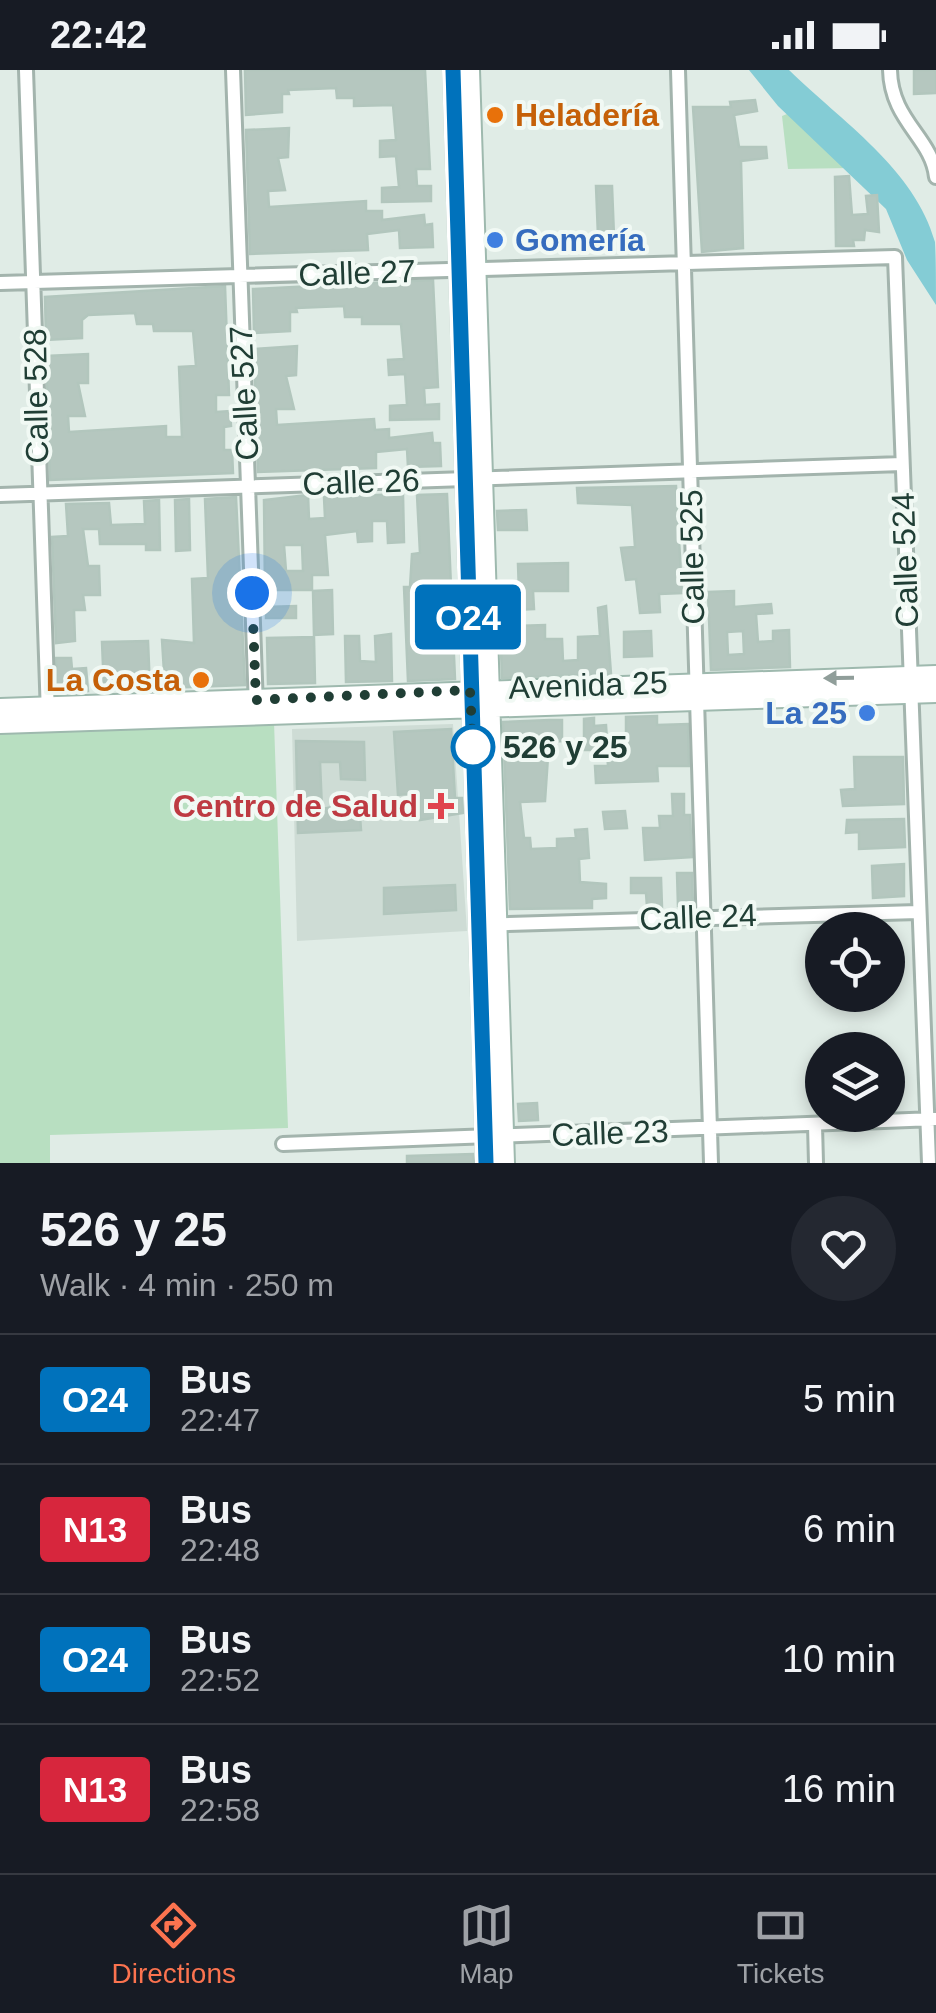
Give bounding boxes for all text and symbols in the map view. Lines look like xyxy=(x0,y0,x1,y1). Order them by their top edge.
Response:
text: 22:42 xyxy=(50,14,147,56)
place label: Heladería xyxy=(515,97,659,133)
marker: Heladería xyxy=(484,104,506,126)
place label: Gomería xyxy=(515,222,645,258)
marker: Gomería xyxy=(484,229,506,251)
street label: Calle 27 xyxy=(298,253,416,293)
street label: Calle 527 xyxy=(222,325,266,461)
street label: Calle 528 xyxy=(17,328,55,464)
street label: Calle 26 xyxy=(302,462,420,502)
street label: Calle 525 xyxy=(673,489,711,625)
street label: Calle 524 xyxy=(885,492,925,628)
your location xyxy=(227,568,277,618)
line badge: O24 xyxy=(410,584,526,650)
text: O24 xyxy=(435,598,501,637)
place label: La Costa xyxy=(46,662,181,698)
street label: Avenida 25 xyxy=(508,664,668,706)
marker: La Costa xyxy=(190,669,212,691)
one-way arrow xyxy=(822,670,854,686)
place label: La 25 xyxy=(765,695,847,731)
marker: La 25 xyxy=(856,702,878,724)
marker: 526 y 25 xyxy=(452,726,494,768)
place label: 526 y 25 xyxy=(503,729,628,765)
place label: Centro de Salud xyxy=(173,788,418,824)
marker: Centro de Salud xyxy=(428,793,454,819)
street label: Calle 24 xyxy=(639,897,757,937)
map controls xyxy=(805,912,905,1132)
button: locate xyxy=(805,912,905,1012)
button: layers xyxy=(805,1032,905,1132)
street label: Calle 23 xyxy=(551,1113,669,1153)
button: heart xyxy=(791,1196,896,1301)
text: 526 y 25 xyxy=(40,1203,227,1256)
text: Walk · 4 min · 250 m xyxy=(40,1267,334,1303)
text: Bus xyxy=(180,1359,252,1401)
text: 5 min xyxy=(803,1378,896,1420)
text: O24 xyxy=(62,1380,128,1419)
text: 22:47 xyxy=(180,1402,260,1438)
text: Bus xyxy=(180,1489,252,1531)
text: 6 min xyxy=(803,1508,896,1550)
text: N13 xyxy=(63,1510,127,1549)
text: 22:48 xyxy=(180,1532,260,1568)
text: Bus xyxy=(180,1619,252,1661)
text: 10 min xyxy=(782,1638,896,1680)
text: O24 xyxy=(62,1640,128,1679)
text: 22:52 xyxy=(180,1662,260,1698)
text: Bus xyxy=(180,1749,252,1791)
text: 16 min xyxy=(782,1768,896,1810)
text: N13 xyxy=(63,1770,127,1809)
text: 22:58 xyxy=(180,1792,260,1828)
tab: Directions xyxy=(111,1898,236,1990)
tab: Map xyxy=(459,1898,514,1990)
tab: Tickets xyxy=(737,1898,825,1990)

